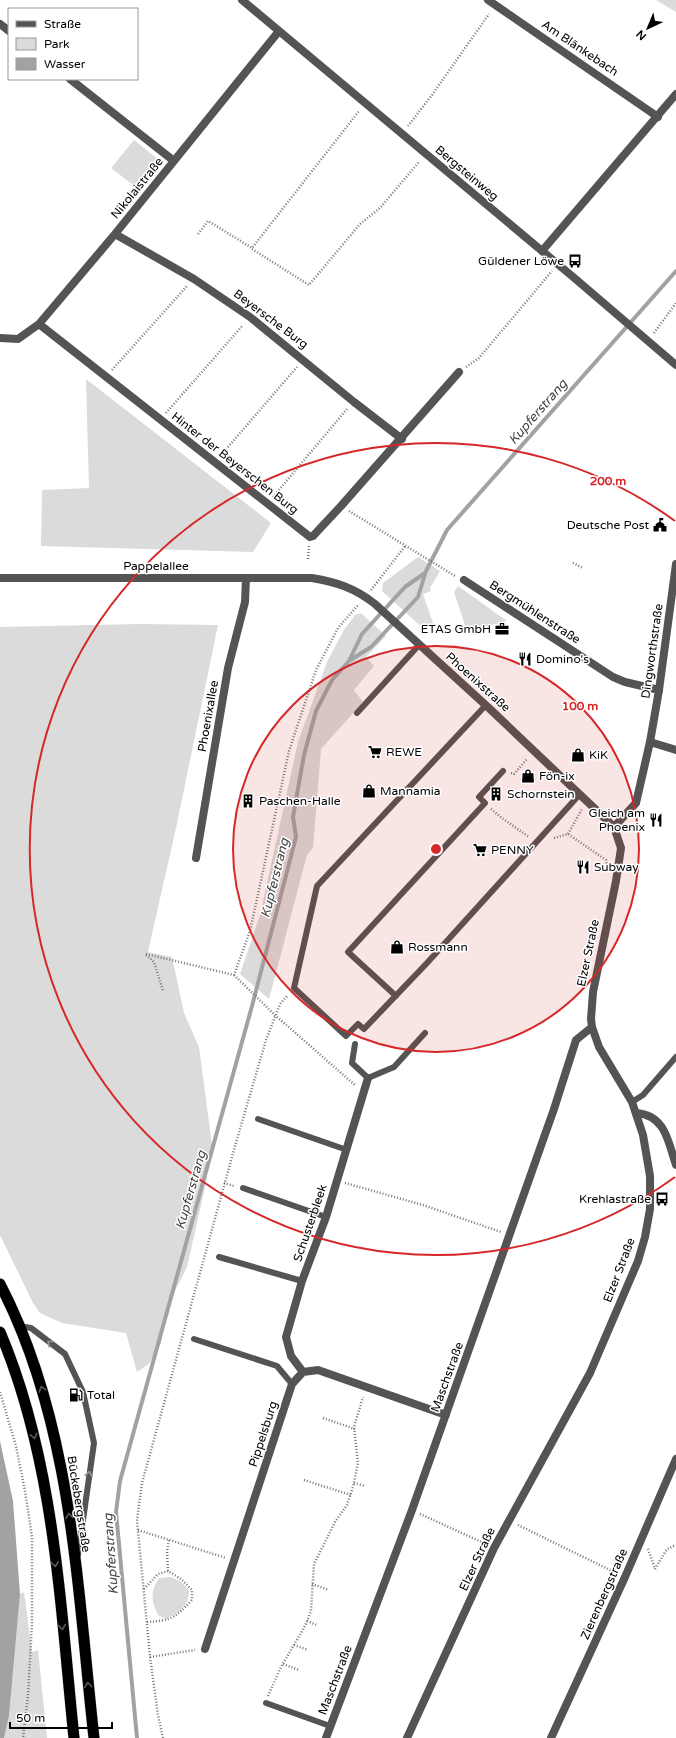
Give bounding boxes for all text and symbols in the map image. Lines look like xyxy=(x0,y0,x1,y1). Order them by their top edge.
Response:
legend xyxy=(8,8,138,80)
north arrow xyxy=(628,8,668,48)
text: Straße xyxy=(44,17,81,31)
street label: Am Blänkebach xyxy=(539,17,621,79)
text: N xyxy=(634,27,649,43)
text: Park xyxy=(44,37,70,51)
text: Wasser xyxy=(44,57,86,71)
street label: Bergsteinweg xyxy=(433,143,501,203)
street label: Nikolaistraße xyxy=(108,154,166,221)
bus stop icon: Güldener Löwe xyxy=(567,253,583,269)
place label: Güldener Löwe xyxy=(478,254,564,268)
street label: Beyersche Burg xyxy=(231,286,311,352)
water label: Kupferstrang xyxy=(505,375,571,448)
street label: Hinter der Beyerschen Burg xyxy=(169,409,301,517)
text: 200 m xyxy=(590,474,626,488)
public building icon: Deutsche Post xyxy=(652,517,668,533)
place label: Deutsche Post xyxy=(567,518,649,532)
street label: Pappelallee xyxy=(123,559,189,573)
street label: Bergmühlenstraße xyxy=(487,577,583,647)
street label: Dingworthstraße xyxy=(638,602,666,699)
office icon: ETAS GmbH xyxy=(494,621,510,637)
place label: ETAS GmbH xyxy=(421,622,491,636)
street label: Phoenixstraße xyxy=(443,649,513,715)
restaurant icon: Domino's xyxy=(517,651,533,667)
place label: Domino's xyxy=(536,652,589,666)
street label: Phoenixallee xyxy=(195,679,221,753)
text: 100 m xyxy=(562,699,598,713)
supermarket icon: REWE xyxy=(367,744,383,760)
place label: REWE xyxy=(386,745,422,759)
shop icon: KiK xyxy=(570,747,586,763)
place label: KiK xyxy=(589,748,608,762)
shop icon: Fön-ix xyxy=(520,768,536,784)
place label: Fön-ix xyxy=(539,769,575,783)
shop icon: Mannamia xyxy=(361,783,377,799)
place label: Mannamia xyxy=(380,784,440,798)
building icon: Schornstein xyxy=(488,786,504,802)
place label: Schornstein xyxy=(507,787,575,801)
building icon: Paschen-Halle xyxy=(240,793,256,809)
place label: Paschen-Halle xyxy=(259,794,341,808)
place label: Gleich am Phoenix xyxy=(589,806,645,834)
restaurant icon: Gleich am Phoenix xyxy=(648,812,664,828)
water label: Kupferstrang xyxy=(257,836,293,919)
centre of rings xyxy=(429,842,443,856)
supermarket icon: PENNY xyxy=(472,842,488,858)
place label: PENNY xyxy=(491,843,534,857)
restaurant icon: Subway xyxy=(575,859,591,875)
place label: Subway xyxy=(594,860,639,874)
street label: Elzer Straße xyxy=(574,918,602,988)
shop icon: Rossmann xyxy=(389,939,405,955)
place label: Rossmann xyxy=(408,940,468,954)
water label: Kupferstrang xyxy=(172,1148,210,1231)
street label: Schusterbleek xyxy=(290,1182,330,1263)
bus stop icon: Krehlastraße xyxy=(654,1191,670,1207)
place label: Krehlastraße xyxy=(579,1192,651,1206)
street label: Elzer Straße xyxy=(600,1235,638,1304)
street label: Maschstraße xyxy=(428,1340,466,1414)
one-way arrow xyxy=(48,1341,55,1348)
one-way arrow xyxy=(38,1386,47,1393)
fuel station icon: Total xyxy=(68,1387,84,1403)
place label: Total xyxy=(87,1388,115,1402)
street label: Pippelsburg xyxy=(246,1399,280,1469)
one-way arrow xyxy=(29,1432,37,1439)
street label: Bückebergstraße xyxy=(64,1455,94,1553)
one-way arrow xyxy=(84,1471,93,1477)
water label: Kupferstrang xyxy=(100,1512,122,1595)
one-way arrow xyxy=(65,1513,74,1519)
street label: Elzer Straße xyxy=(456,1525,498,1593)
street label: Zierenbergstraße xyxy=(578,1546,630,1642)
one-way arrow xyxy=(50,1561,59,1567)
one-way arrow xyxy=(57,1624,66,1630)
street label: Maschstraße xyxy=(315,1643,355,1717)
one-way arrow xyxy=(84,1682,93,1688)
scale bar xyxy=(10,1704,112,1730)
text: 50 m xyxy=(16,1711,45,1725)

